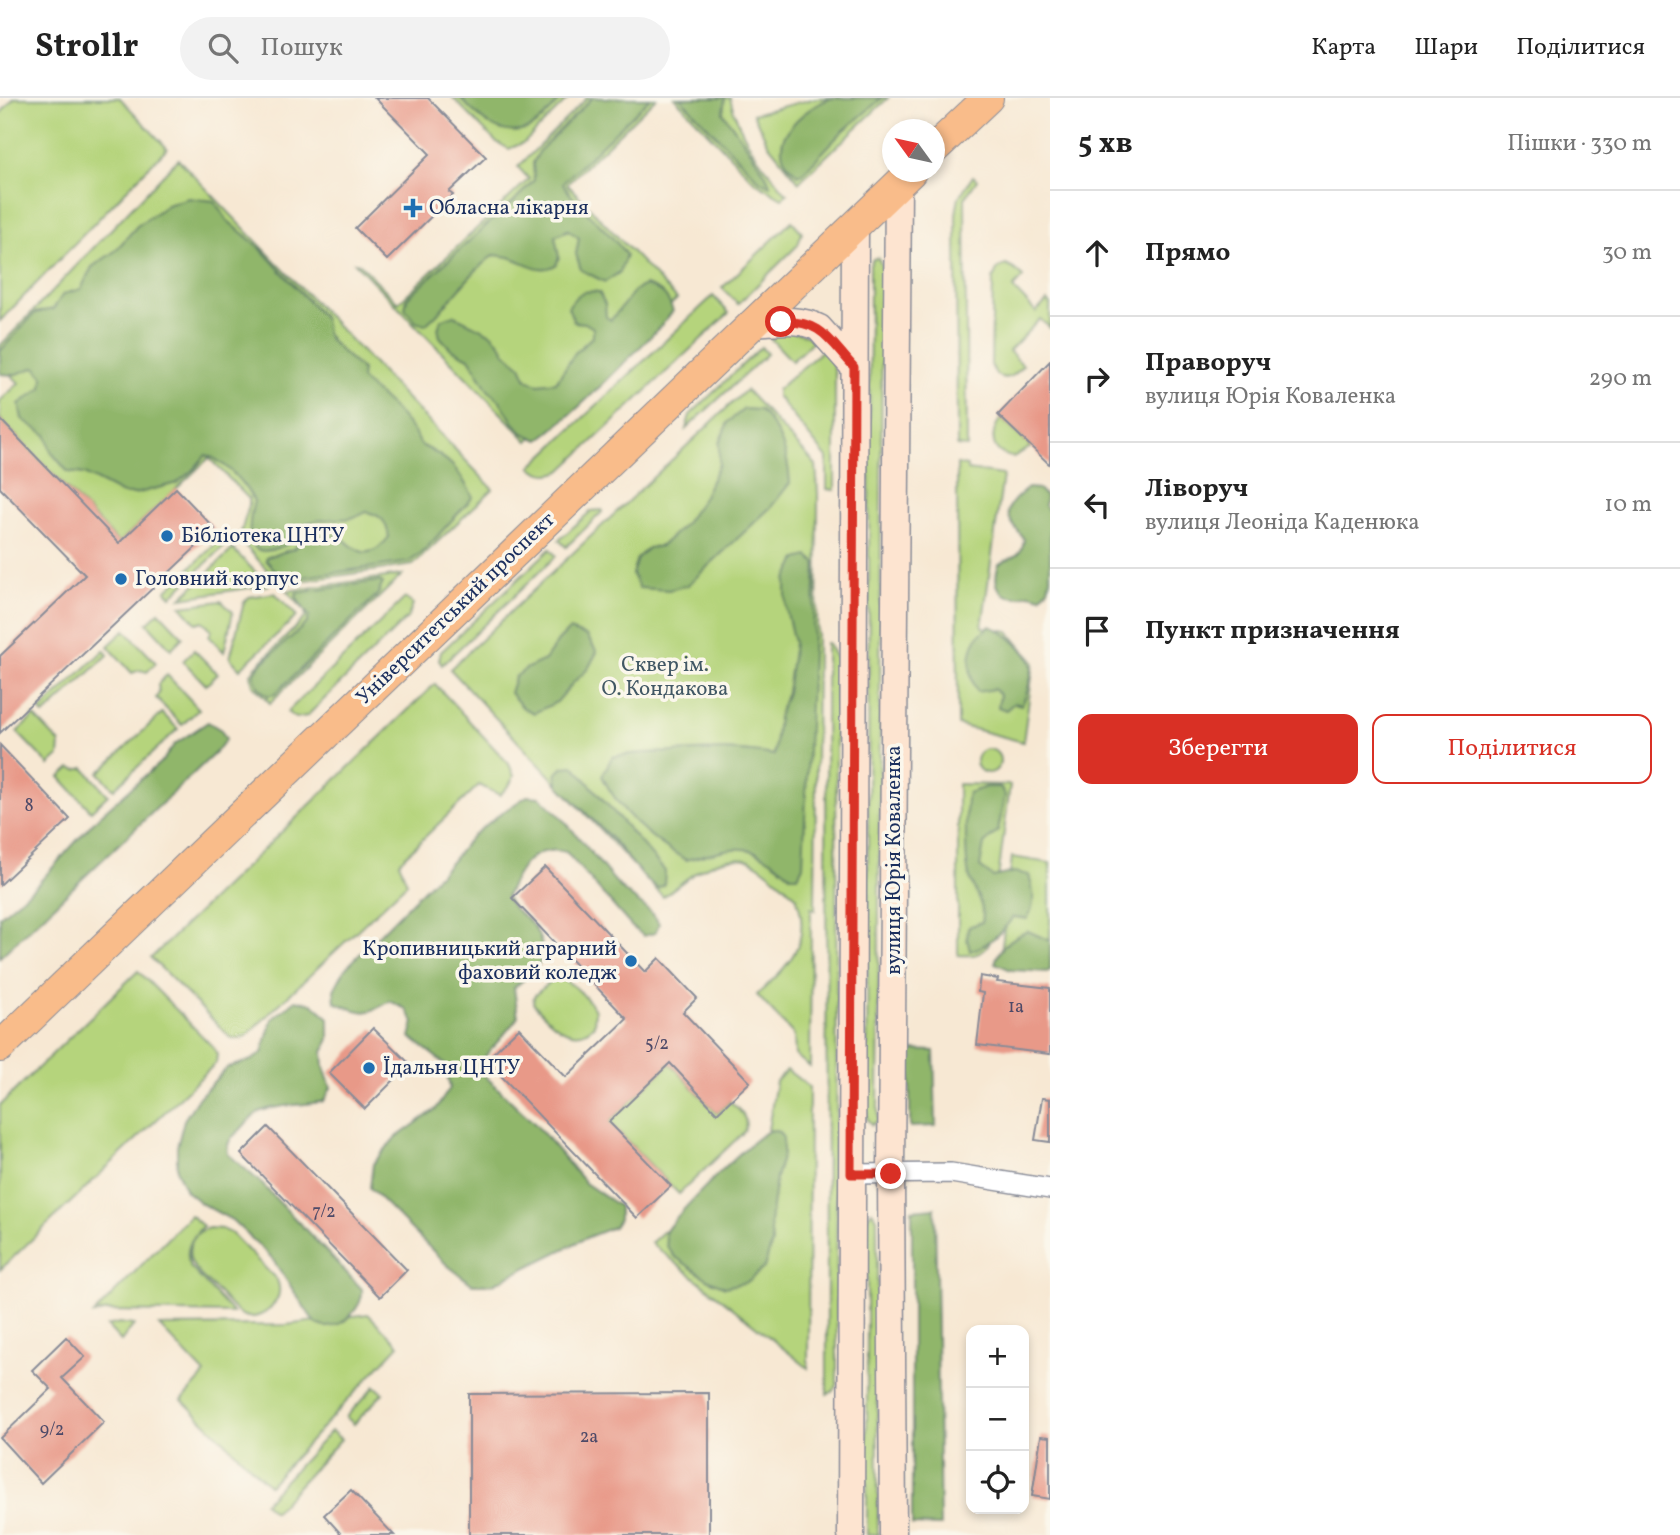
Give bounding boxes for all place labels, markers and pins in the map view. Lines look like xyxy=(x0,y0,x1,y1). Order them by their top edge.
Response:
place label: Обласна лікарня xyxy=(429,194,589,223)
marker: Обласна лікарня xyxy=(403,198,423,218)
place label: Бібліотека ЦНТУ xyxy=(181,522,345,551)
marker: Бібліотека ЦНТУ xyxy=(159,528,175,544)
place label: Головний корпус xyxy=(135,565,299,594)
marker: Головний корпус xyxy=(113,571,129,587)
place label: Кропивницький аграрний фаховий коледж xyxy=(362,935,617,988)
marker: Кропивницький аграрний фаховий коледж xyxy=(623,953,639,969)
place label: Їдальня ЦНТУ xyxy=(383,1054,520,1083)
marker: Їдальня ЦНТУ xyxy=(361,1060,377,1076)

